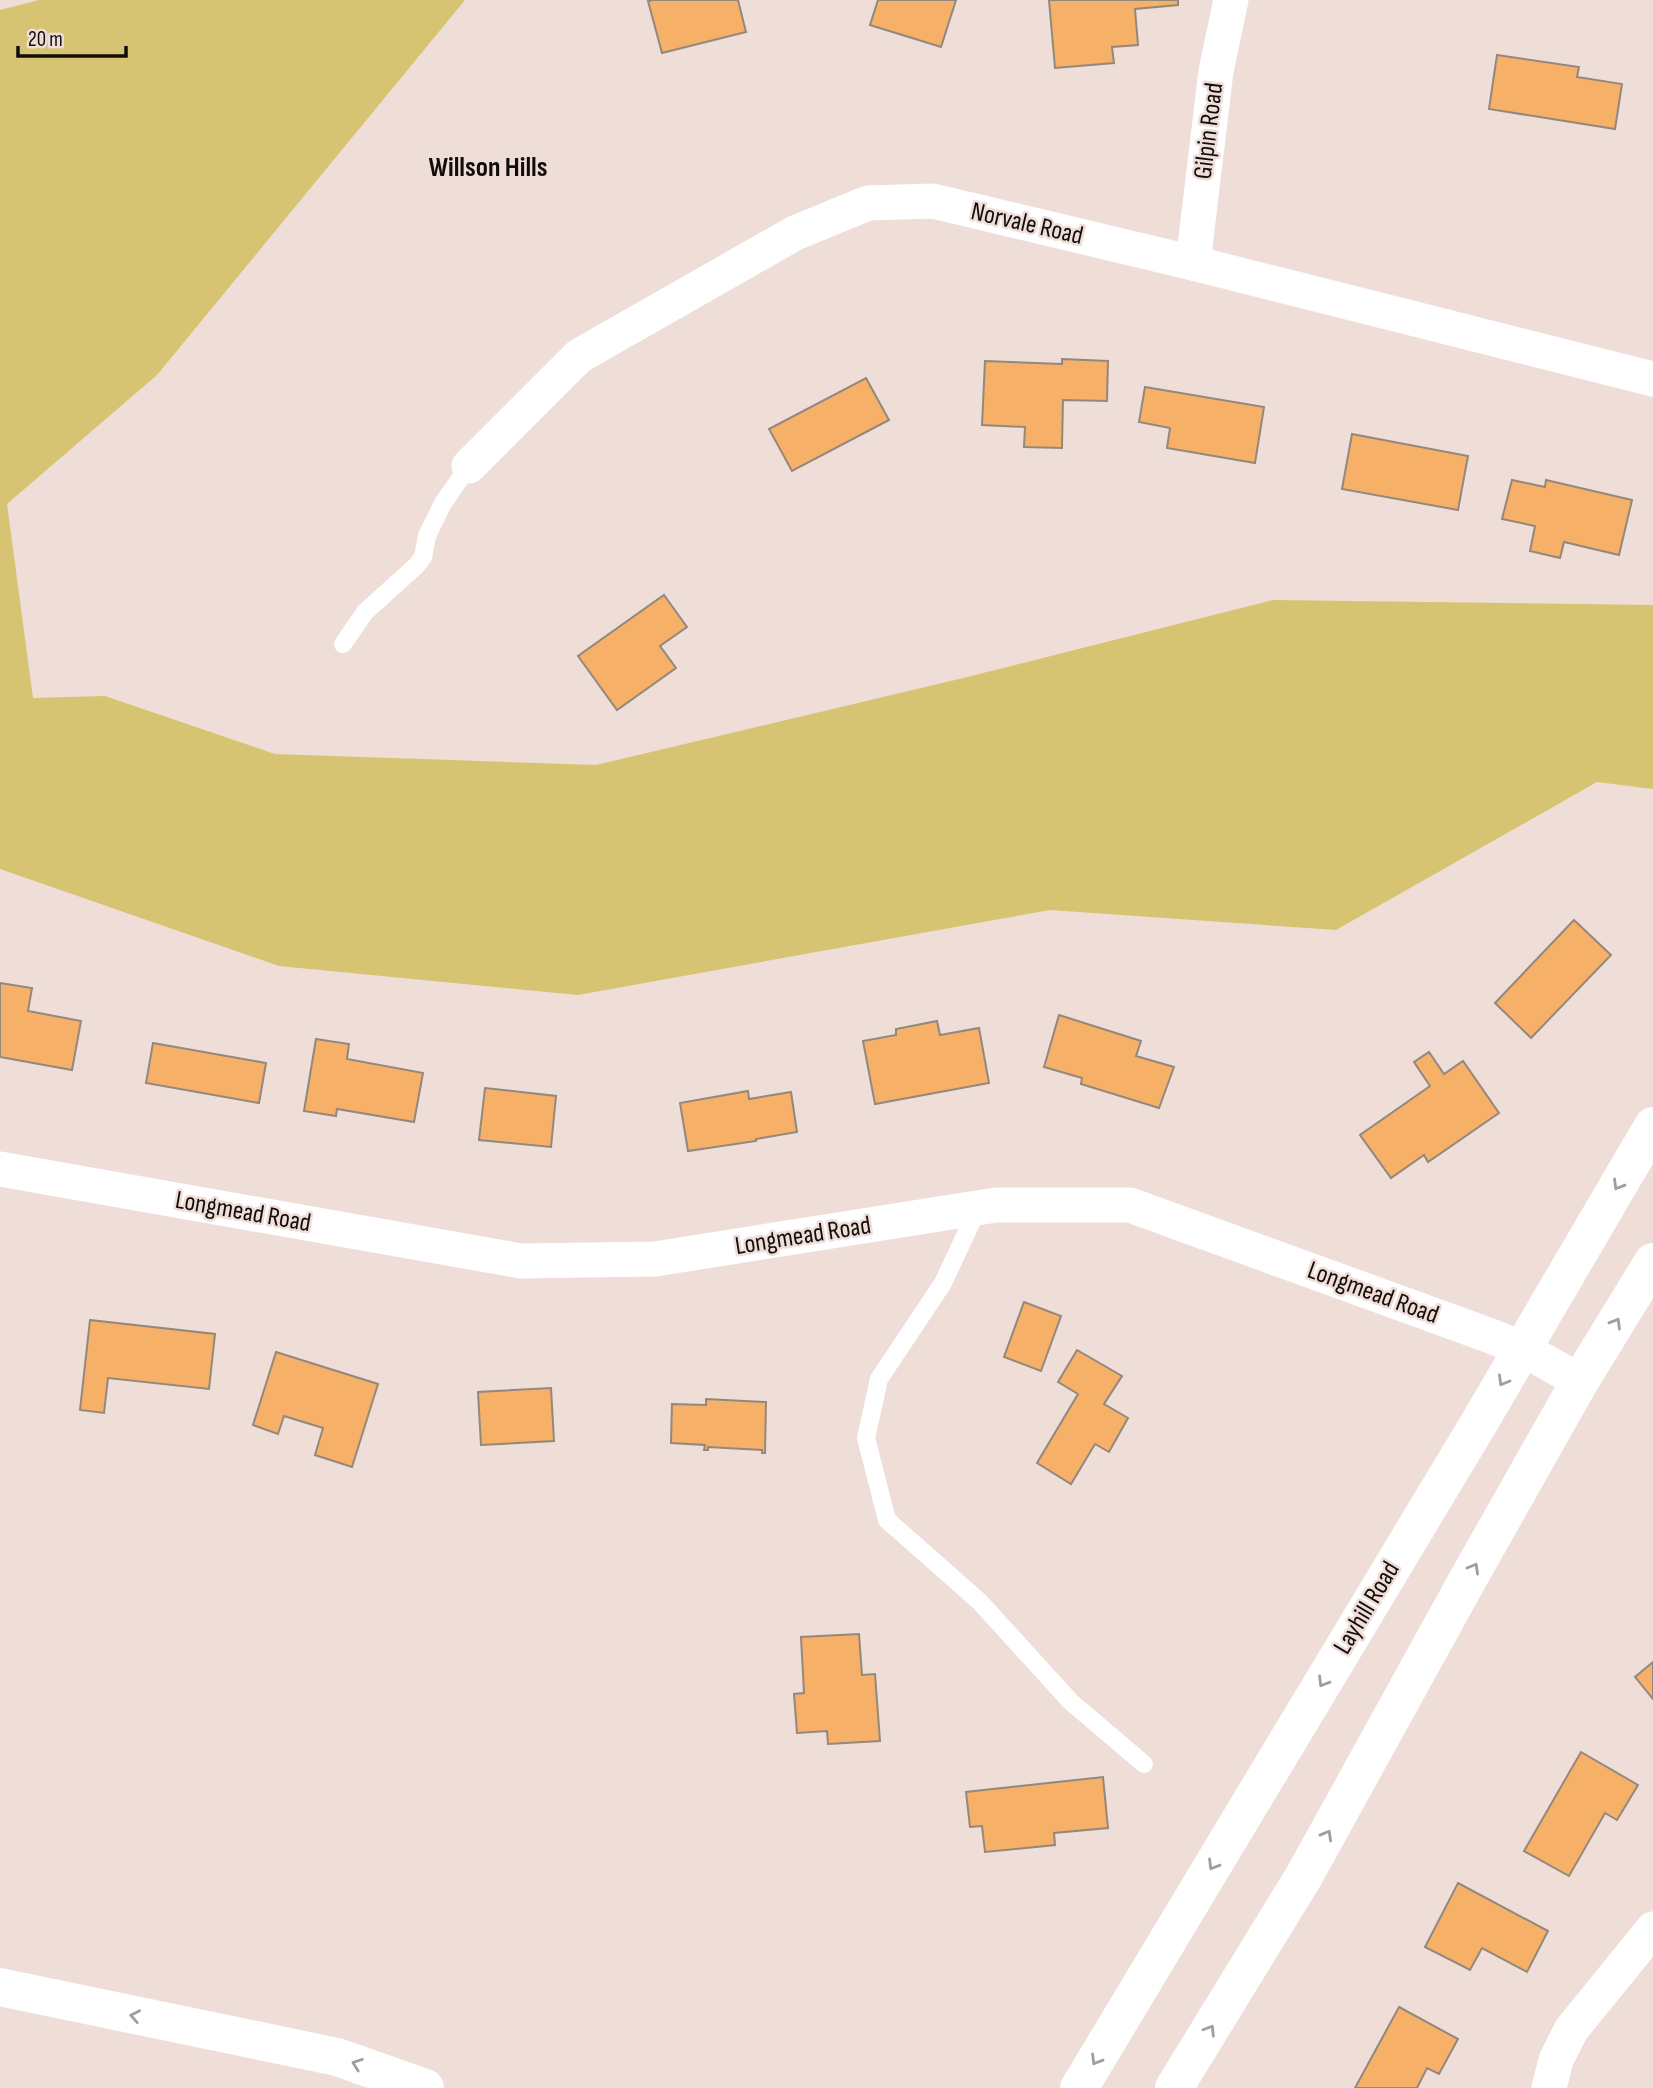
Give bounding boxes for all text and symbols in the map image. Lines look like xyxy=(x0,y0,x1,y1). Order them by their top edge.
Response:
scale bar xyxy=(18,14,126,58)
text: 20 m xyxy=(28,27,63,52)
street label: Gilpin Road xyxy=(1188,81,1230,181)
district label: Willson Hills xyxy=(428,151,548,184)
street label: Norvale Road xyxy=(968,196,1086,252)
one-way arrow xyxy=(1613,1178,1626,1190)
street label: Longmead Road xyxy=(173,1185,313,1239)
street label: Longmead Road xyxy=(733,1210,873,1262)
street label: Longmead Road xyxy=(1303,1255,1443,1331)
one-way arrow xyxy=(1607,1318,1620,1331)
one-way arrow xyxy=(1498,1374,1511,1386)
street label: Layhill Road xyxy=(1327,1556,1407,1660)
one-way arrow xyxy=(1466,1562,1479,1575)
one-way arrow xyxy=(1319,1674,1332,1687)
one-way arrow xyxy=(1319,1830,1332,1842)
one-way arrow xyxy=(1208,1858,1221,1871)
one-way arrow xyxy=(129,2009,141,2024)
one-way arrow xyxy=(1201,2024,1214,2037)
one-way arrow xyxy=(1091,2053,1104,2066)
one-way arrow xyxy=(351,2058,363,2072)

